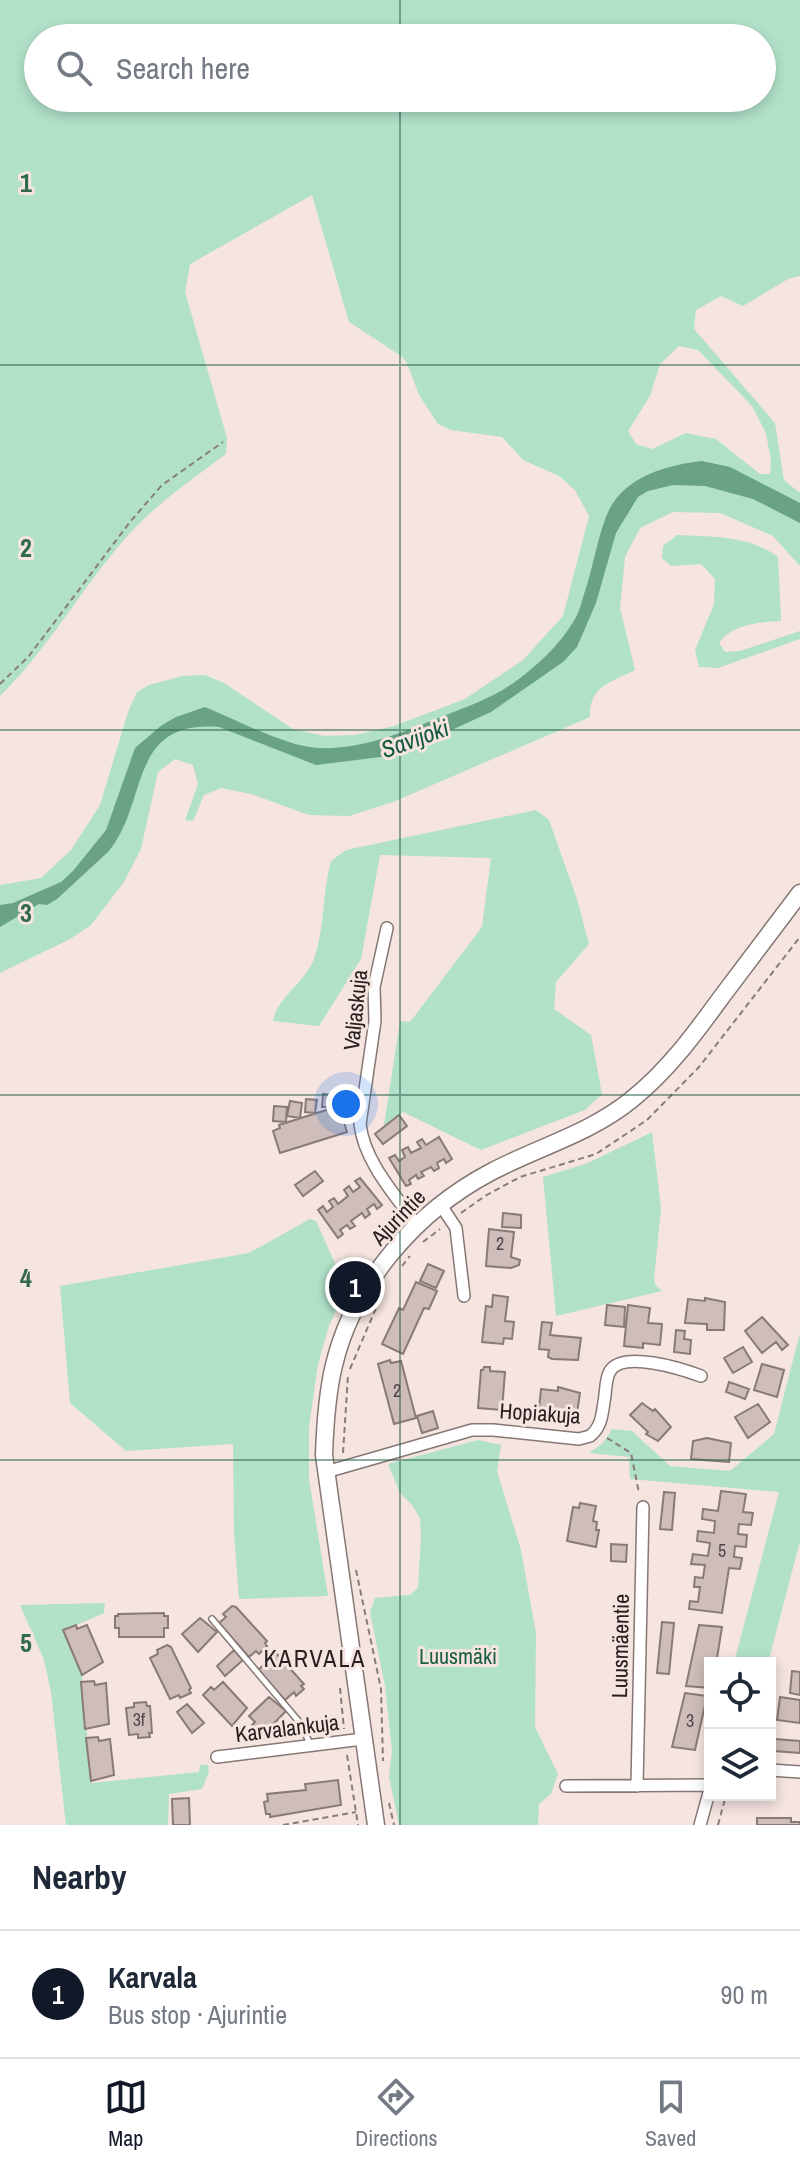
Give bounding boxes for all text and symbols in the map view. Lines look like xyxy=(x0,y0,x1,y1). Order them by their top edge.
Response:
search box xyxy=(24,24,776,112)
icon: search xyxy=(52,46,96,90)
text: Search here xyxy=(116,48,250,88)
text: 1 xyxy=(20,165,32,200)
text: 2 xyxy=(20,530,32,565)
water label: Savijoki xyxy=(376,711,454,765)
text: 3 xyxy=(20,895,32,930)
street label: Valjaskuja xyxy=(336,968,374,1052)
your location xyxy=(326,1084,366,1124)
street label: Ajurintie xyxy=(363,1182,432,1252)
house number: 2 xyxy=(496,1231,504,1256)
pin: 1 xyxy=(329,1257,381,1317)
text: 4 xyxy=(20,1260,32,1295)
house number: 2 xyxy=(393,1378,401,1403)
street label: Hopiakuja xyxy=(498,1395,582,1431)
house number: 5 xyxy=(718,1538,726,1563)
street label: Luusmäentie xyxy=(604,1594,636,1698)
text: 5 xyxy=(20,1625,32,1660)
park label: Luusmäki xyxy=(419,1641,497,1671)
district label: KARVALA xyxy=(263,1642,367,1674)
map controls xyxy=(704,1657,776,1801)
button: locate xyxy=(704,1657,776,1729)
house number: 3f xyxy=(133,1707,146,1732)
street label: Karvalankuja xyxy=(233,1707,341,1749)
house number: 3 xyxy=(686,1708,694,1733)
button: layers xyxy=(704,1729,776,1801)
text: Nearby xyxy=(32,1854,127,1900)
text: Karvala xyxy=(108,1957,197,1997)
text: 1 xyxy=(52,1977,64,2012)
text: 90 m xyxy=(721,1977,768,2012)
text: Bus stop · Ajurintie xyxy=(108,1997,287,2032)
tab: Map xyxy=(104,2075,148,2153)
tab: Directions xyxy=(355,2075,438,2153)
tab: Saved xyxy=(645,2075,696,2153)

